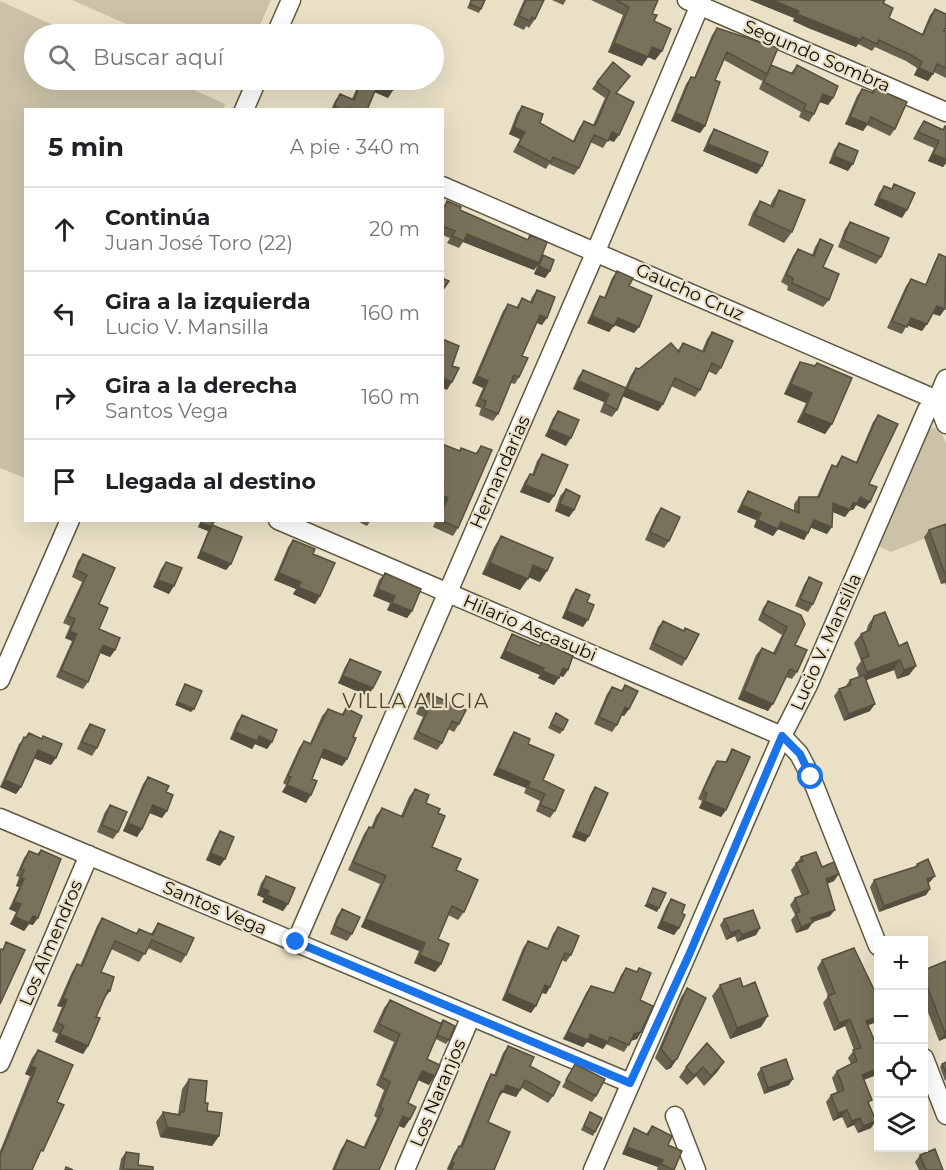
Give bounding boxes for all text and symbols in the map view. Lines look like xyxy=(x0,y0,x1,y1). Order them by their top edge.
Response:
street label: Segundo Sombra xyxy=(740,15,894,97)
search box xyxy=(24,24,444,90)
icon: search xyxy=(45,41,78,74)
text: Buscar aquí xyxy=(93,44,224,71)
text: 5 min xyxy=(48,131,124,163)
text: A pie · 340 m xyxy=(290,135,420,159)
text: Continúa xyxy=(105,204,210,231)
icon: ahead xyxy=(48,213,81,246)
text: 20 m xyxy=(369,217,420,241)
text: Juan José Toro (22) xyxy=(105,231,293,255)
street label: Gaucho Cruz xyxy=(633,258,747,326)
text: Gira a la izquierda xyxy=(105,288,311,315)
icon: left xyxy=(48,297,81,330)
text: 160 m xyxy=(361,301,420,325)
text: Lucio V. Mansilla xyxy=(105,315,269,339)
text: Gira a la derecha xyxy=(105,372,297,399)
icon: right xyxy=(48,381,81,414)
text: 160 m xyxy=(361,385,420,409)
text: Santos Vega xyxy=(105,399,228,423)
street label: Hernandarias xyxy=(465,412,535,532)
icon: arrive xyxy=(48,465,81,498)
text: Llegada al destino xyxy=(105,468,316,495)
street label: Lucio V. Mansilla xyxy=(786,570,866,714)
street label: Hilario Ascasubi xyxy=(460,590,600,666)
district label: VILLA ALICIA xyxy=(342,689,490,713)
route start xyxy=(797,763,823,789)
street label: Santos Vega xyxy=(160,876,270,940)
street label: Los Almendros xyxy=(15,877,87,1009)
route end xyxy=(282,928,308,954)
map controls xyxy=(874,936,928,1152)
button: + xyxy=(874,936,928,990)
button: − xyxy=(874,990,928,1044)
street label: Los Naranjos xyxy=(405,1036,471,1150)
button: locate xyxy=(874,1044,928,1098)
button: layers xyxy=(874,1098,928,1152)

